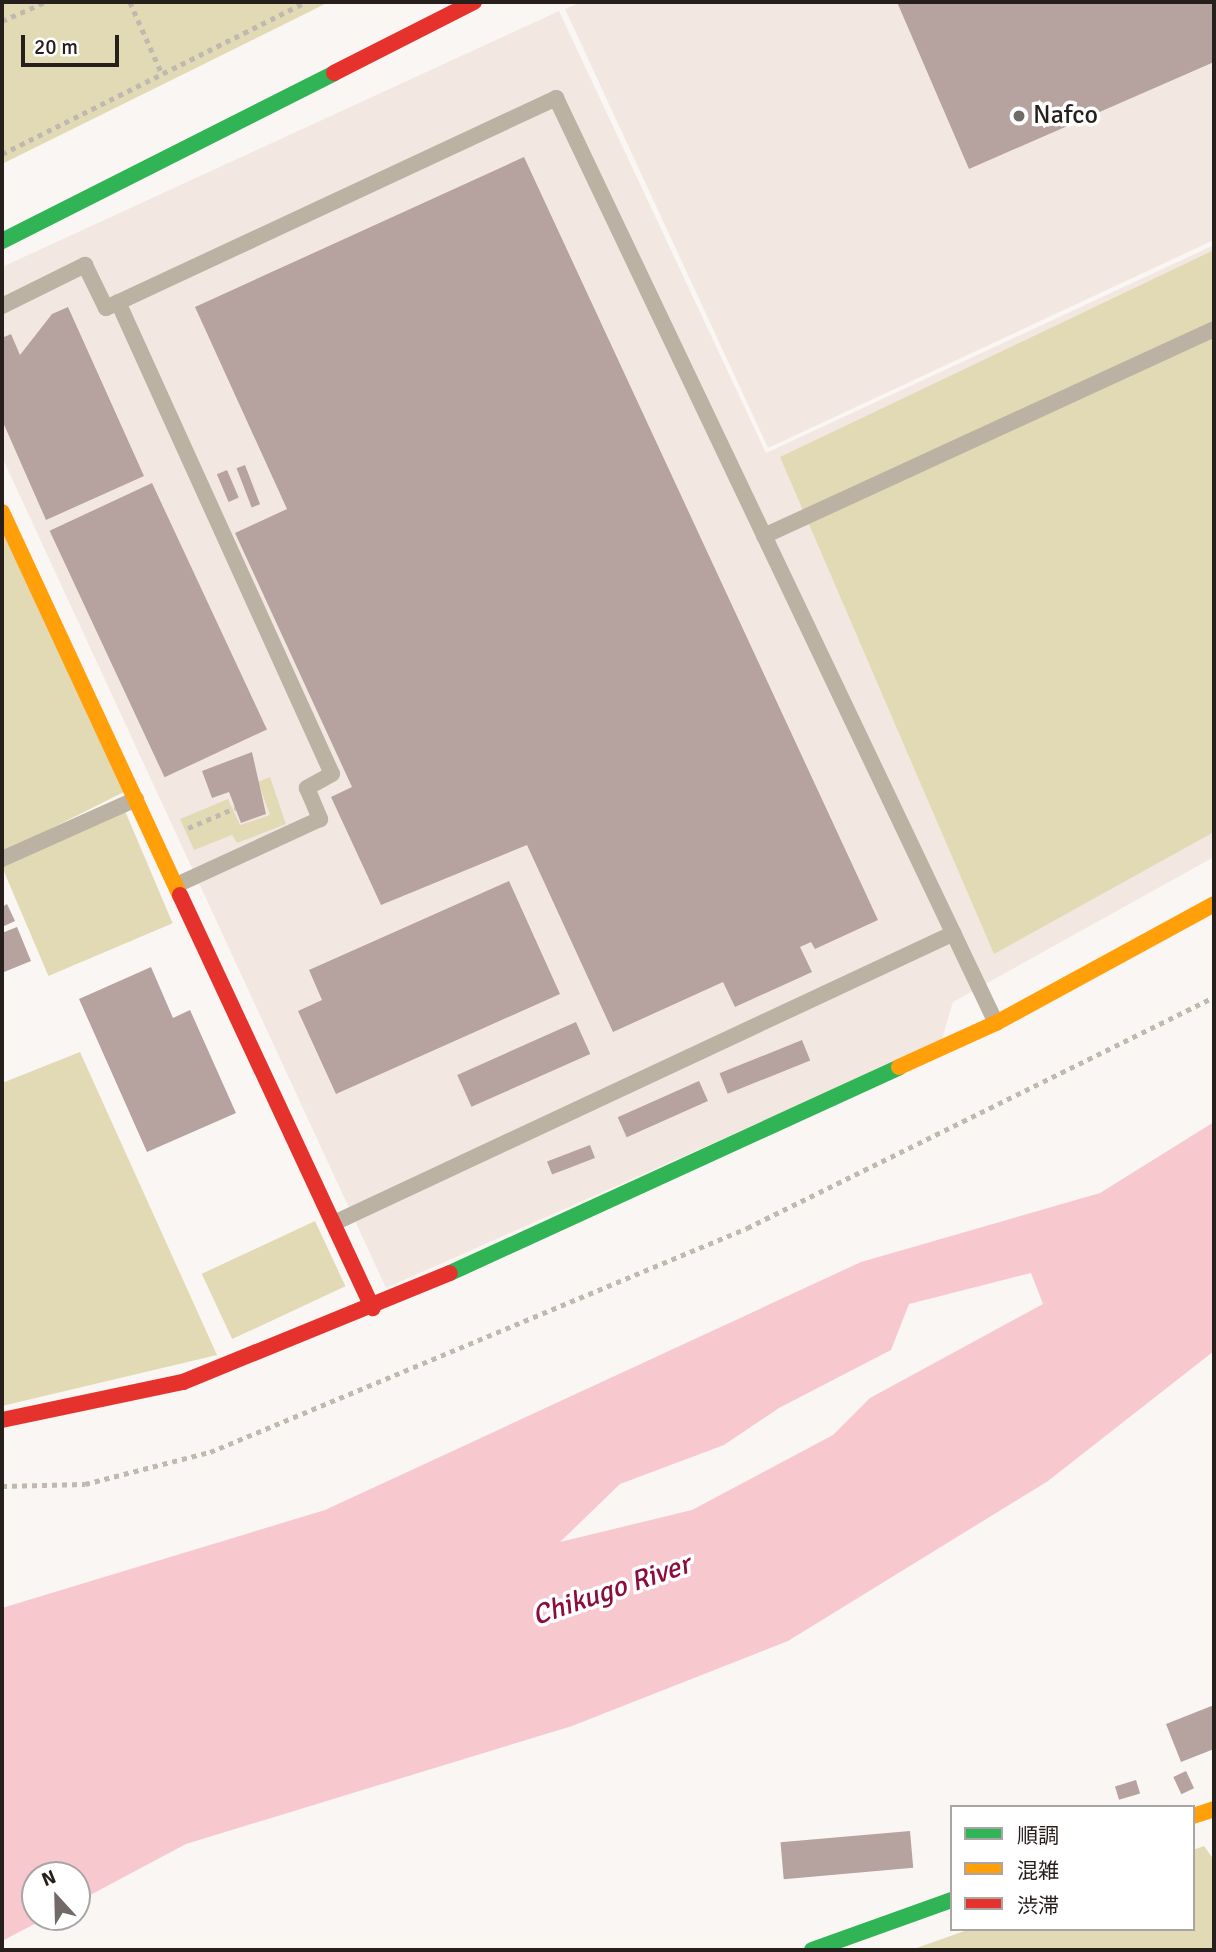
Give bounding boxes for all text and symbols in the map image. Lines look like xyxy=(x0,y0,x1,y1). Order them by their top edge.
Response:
scale bar xyxy=(24,21,122,65)
text: 20 m xyxy=(34,34,78,60)
place label: Nafco xyxy=(1033,100,1098,132)
marker: Nafco xyxy=(1011,108,1027,124)
water label: Chikugo River xyxy=(528,1547,694,1633)
legend xyxy=(950,1805,1195,1931)
text: 順調 xyxy=(1017,1823,1059,1849)
text: 混雑 xyxy=(1017,1858,1059,1884)
north arrow xyxy=(21,1861,91,1931)
text: N xyxy=(38,1865,60,1892)
text: 渋滞 xyxy=(1017,1893,1059,1919)

